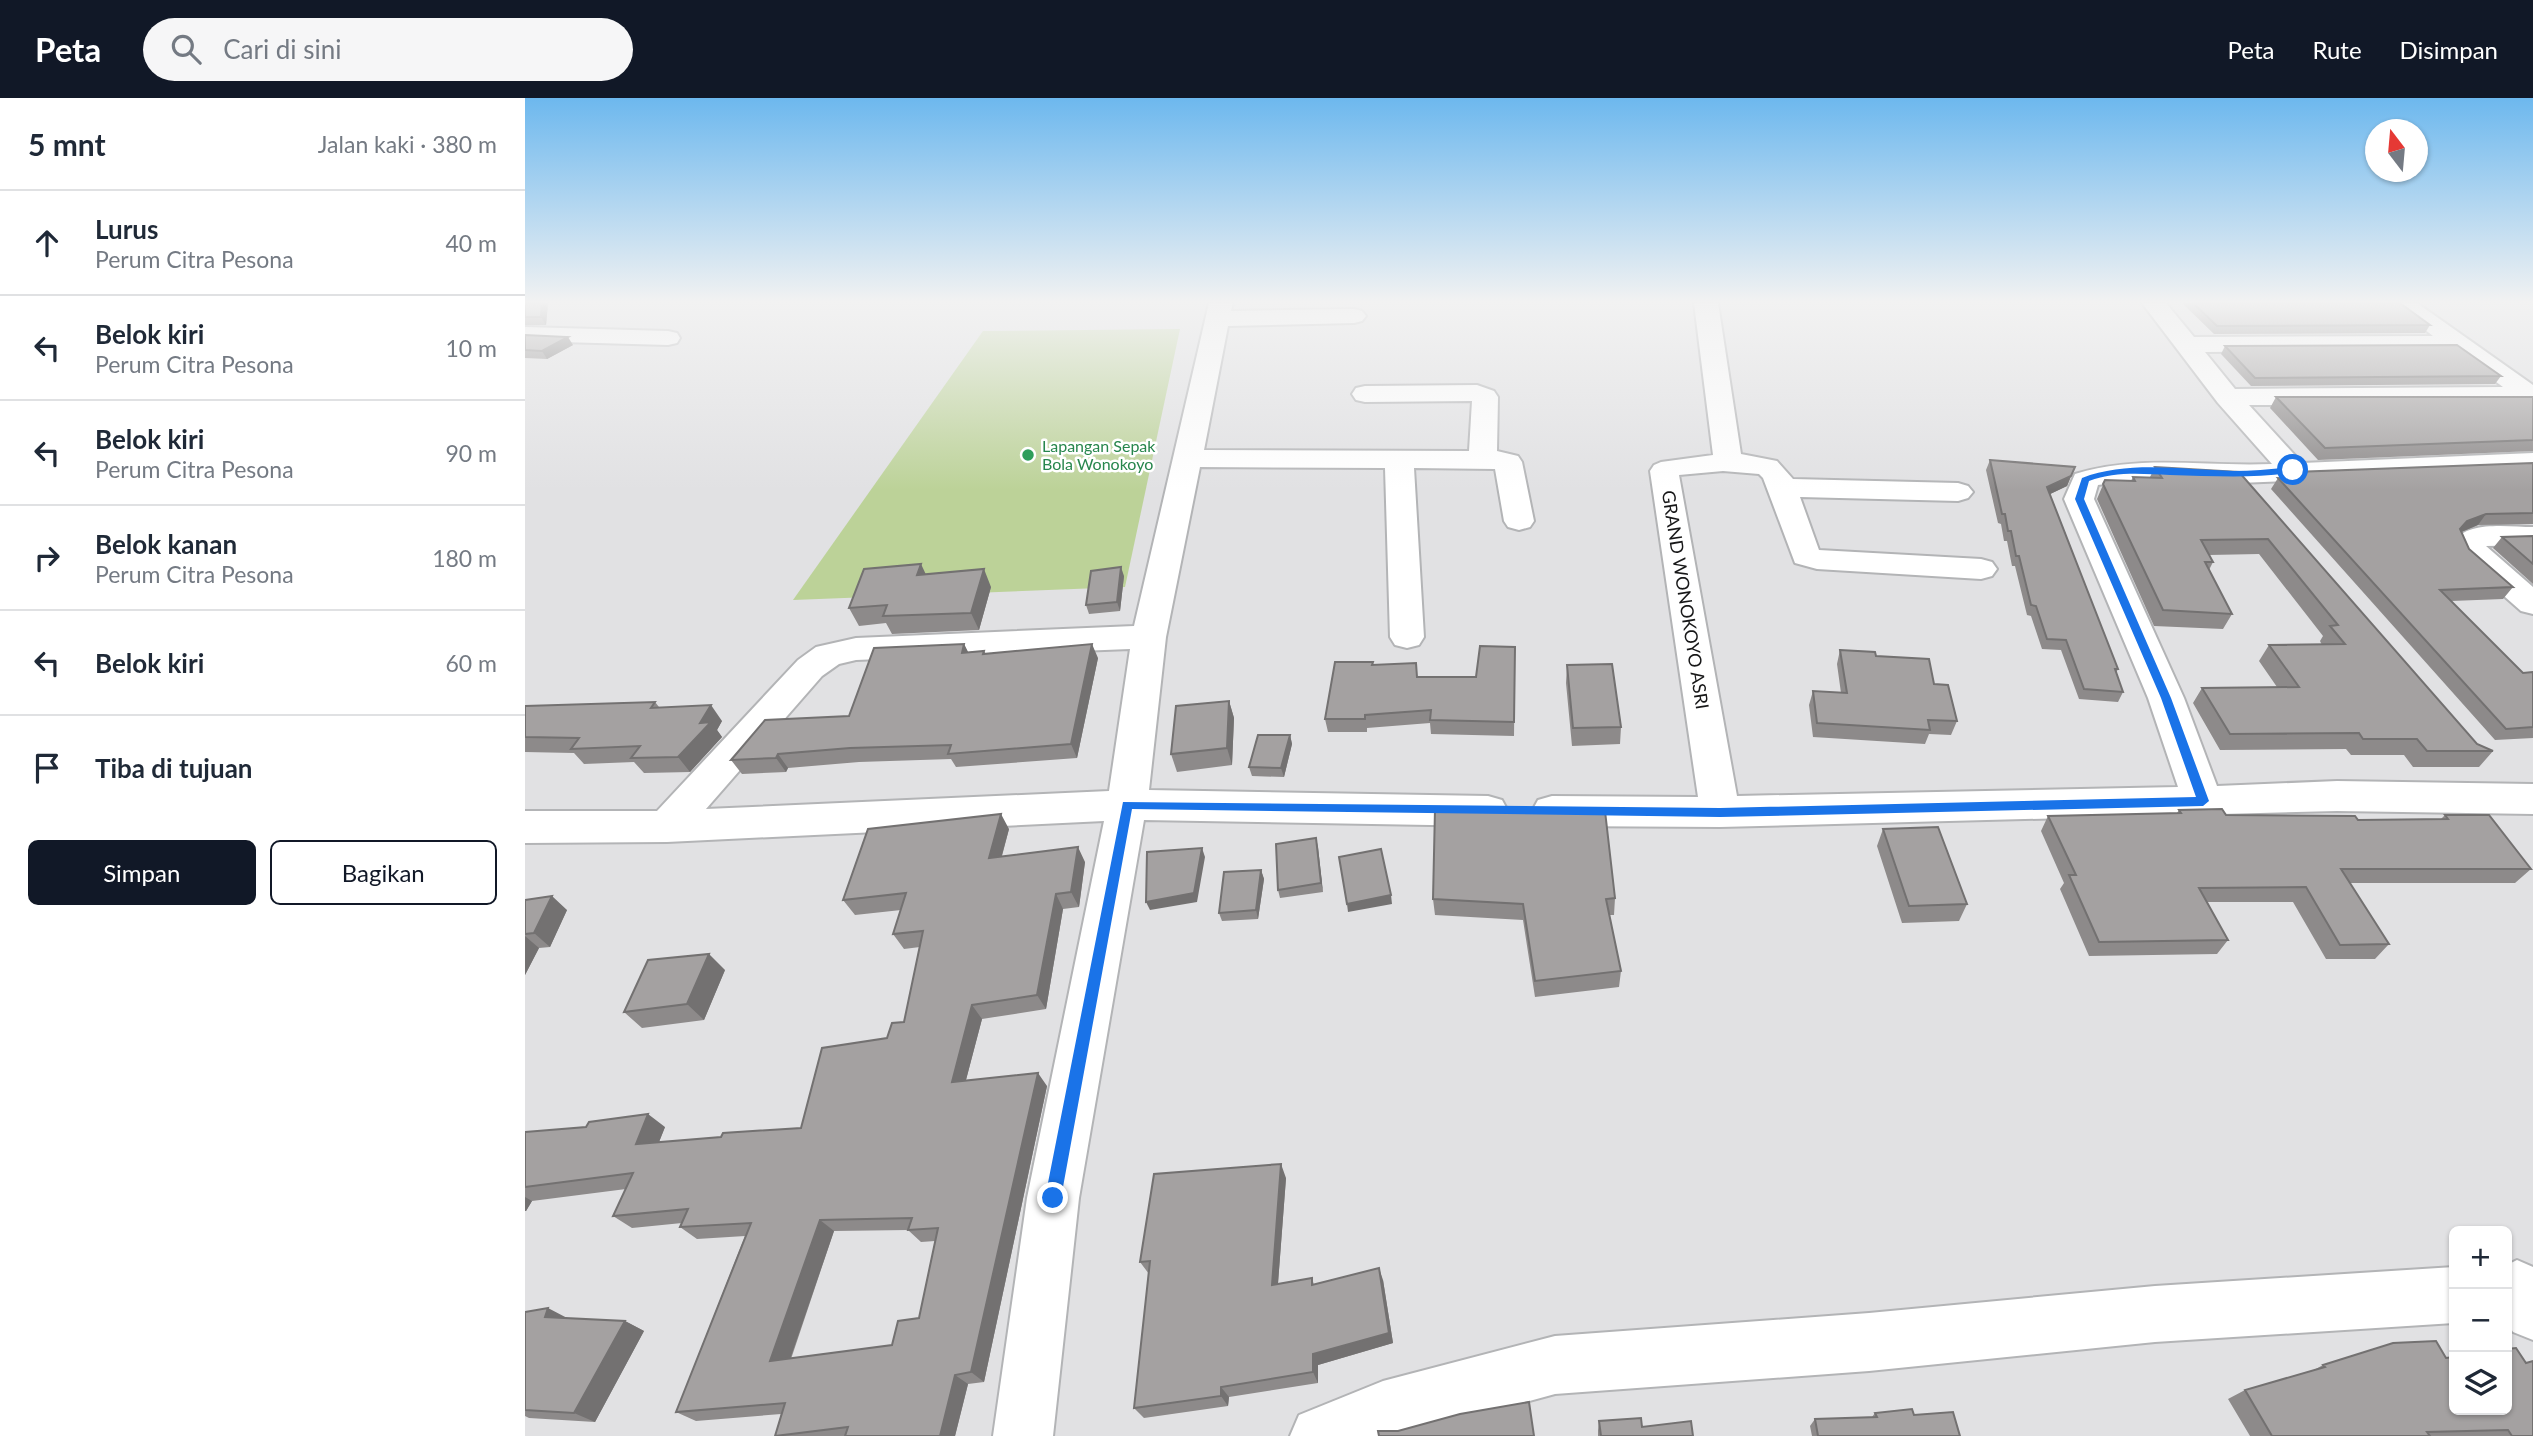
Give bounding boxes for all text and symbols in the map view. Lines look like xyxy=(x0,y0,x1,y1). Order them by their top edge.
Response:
search box xyxy=(143,18,633,81)
text: Peta xyxy=(35,29,101,69)
icon: search xyxy=(167,30,205,68)
text: Cari di sini xyxy=(223,33,342,65)
text: Peta xyxy=(2228,35,2274,64)
text: Rute xyxy=(2312,35,2362,64)
text: Disimpan xyxy=(2400,35,2498,64)
north arrow xyxy=(2365,119,2428,182)
text: 5 mnt xyxy=(28,126,106,162)
text: Jalan kaki · 380 m xyxy=(318,130,497,158)
text: Lurus xyxy=(95,213,158,245)
icon: ahead xyxy=(28,224,66,262)
text: 40 m xyxy=(446,229,497,257)
text: Perum Citra Pesona xyxy=(95,245,294,273)
text: Belok kiri xyxy=(95,318,204,350)
icon: left xyxy=(28,329,66,367)
text: 10 m xyxy=(446,334,497,362)
text: Perum Citra Pesona xyxy=(95,350,294,378)
text: Belok kiri xyxy=(95,423,204,455)
icon: left xyxy=(28,434,66,472)
place label: Lapangan Sepak Bola Wonokoyo xyxy=(1042,436,1156,473)
text: 90 m xyxy=(446,439,497,467)
marker: Lapangan Sepak Bola Wonokoyo xyxy=(1020,447,1036,463)
route start xyxy=(2277,454,2308,485)
text: Perum Citra Pesona xyxy=(95,455,294,483)
street label: GRAND WONOKOYO ASRI xyxy=(1658,489,1714,711)
text: Belok kanan xyxy=(95,528,237,560)
icon: right xyxy=(28,539,66,577)
text: 180 m xyxy=(432,544,497,572)
text: Perum Citra Pesona xyxy=(95,560,294,588)
icon: left xyxy=(28,644,66,682)
text: Belok kiri xyxy=(95,647,204,679)
text: 60 m xyxy=(446,649,497,677)
icon: arrive xyxy=(28,749,66,787)
text: Tiba di tujuan xyxy=(95,752,253,784)
button: Simpan xyxy=(28,840,256,905)
button: Bagikan xyxy=(270,840,497,905)
route end xyxy=(1037,1182,1068,1213)
map controls xyxy=(2449,1226,2512,1415)
button: + xyxy=(2449,1226,2512,1289)
button: − xyxy=(2449,1289,2512,1352)
button: layers xyxy=(2449,1352,2512,1415)

